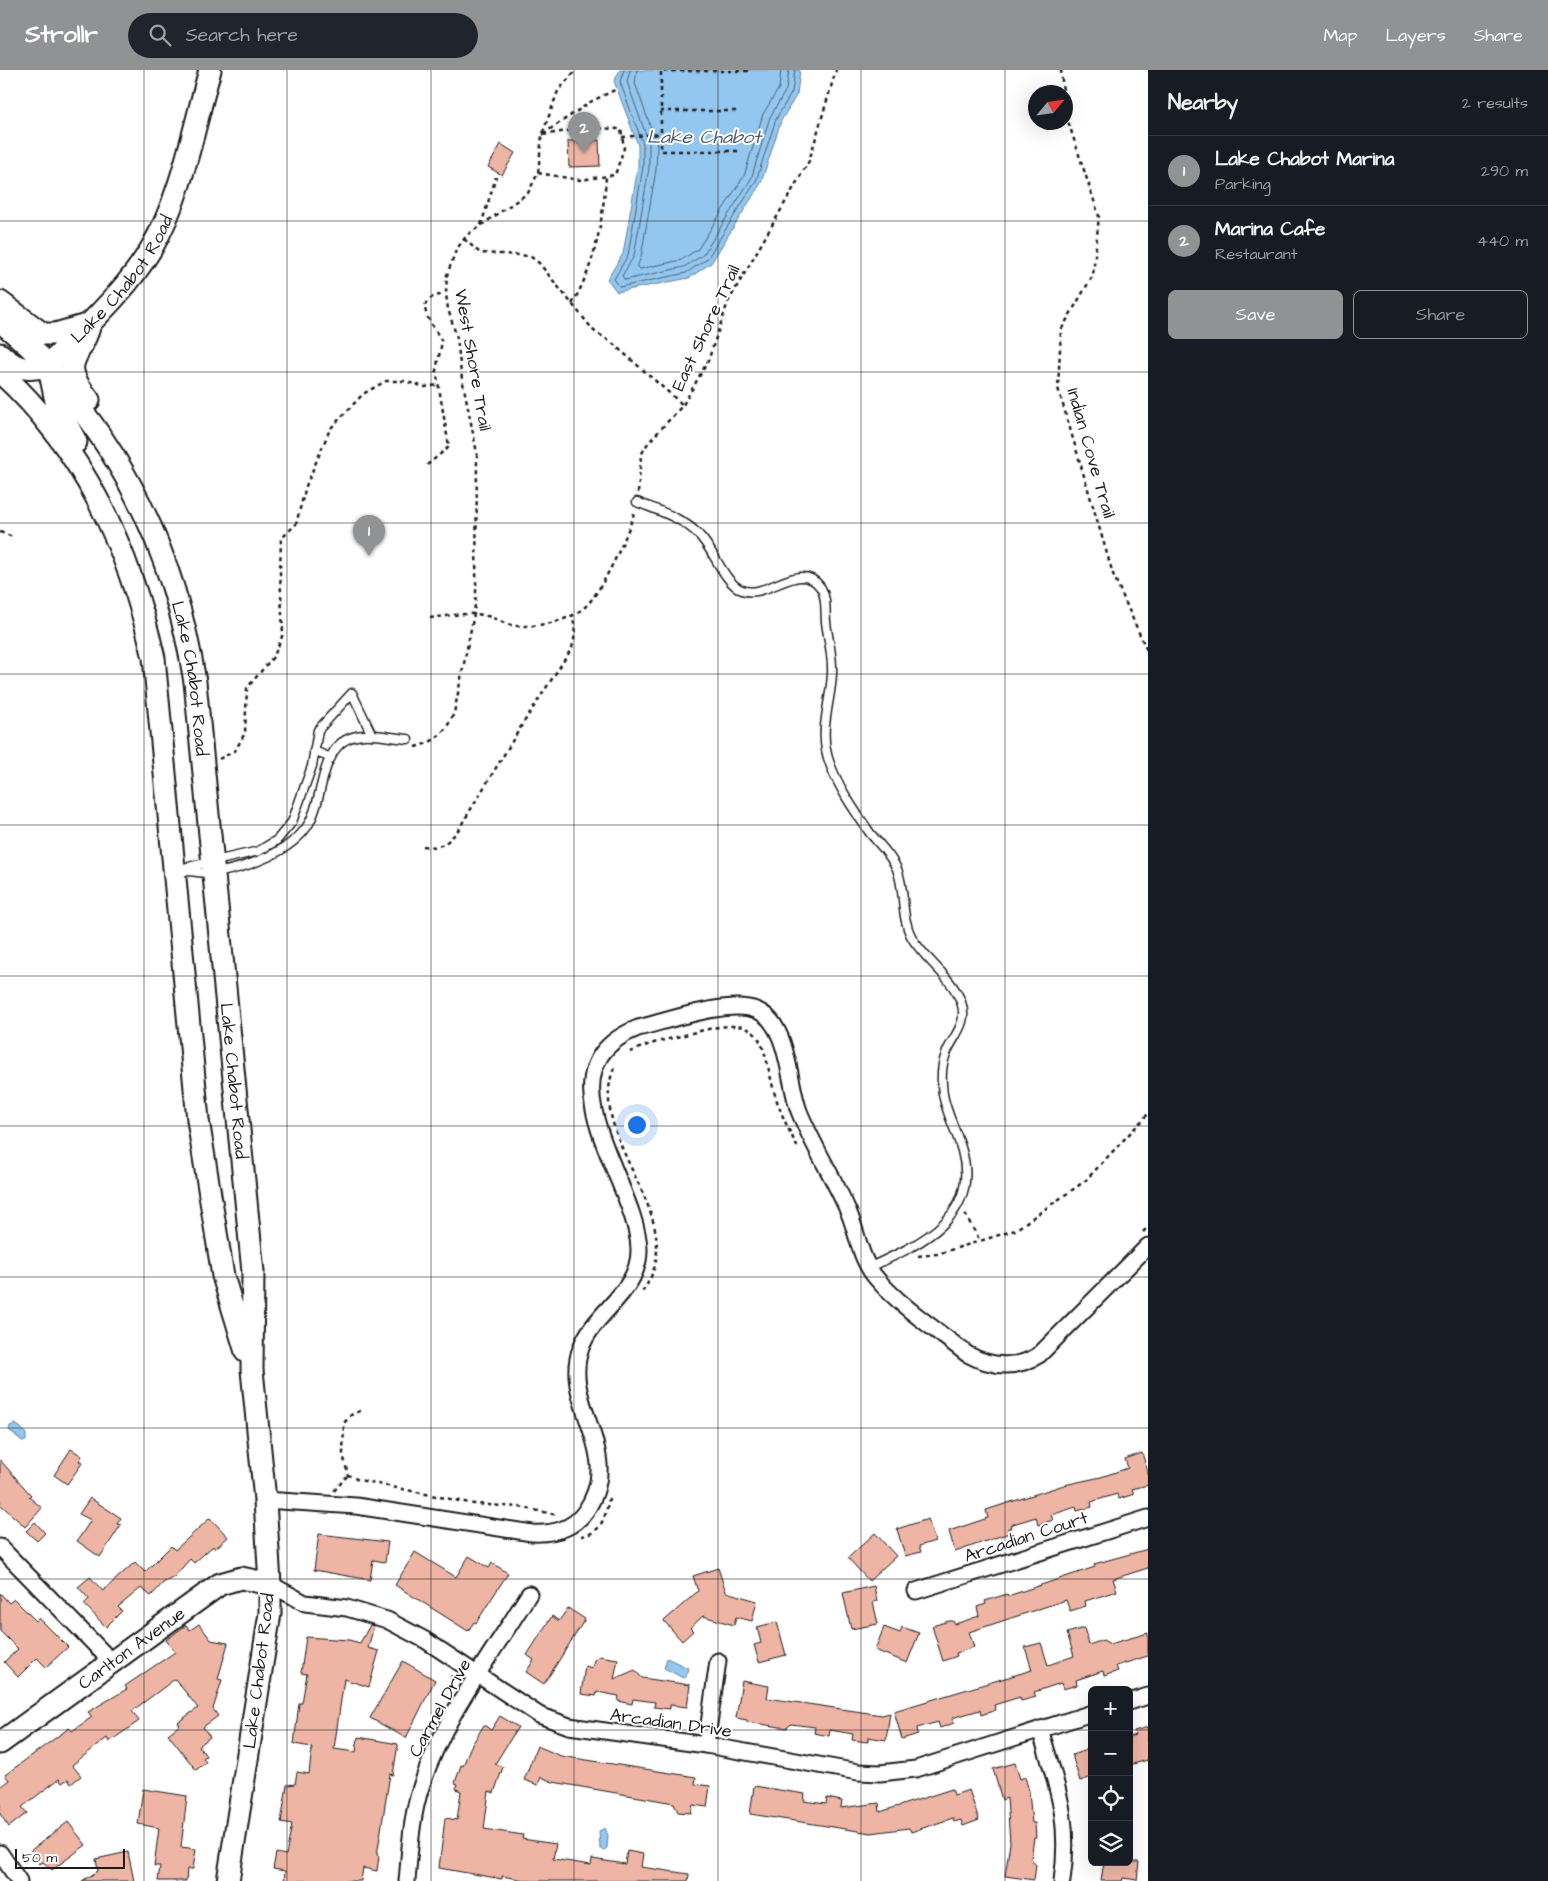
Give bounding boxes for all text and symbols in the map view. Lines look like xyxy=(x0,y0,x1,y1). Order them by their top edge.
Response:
search box xyxy=(128,13,478,58)
text: Strollr xyxy=(25,18,98,52)
icon: search xyxy=(146,21,174,49)
text: Search here xyxy=(186,22,298,49)
text: Map xyxy=(1323,23,1357,48)
text: Layers xyxy=(1385,23,1446,48)
text: Share xyxy=(1474,23,1523,48)
north arrow xyxy=(1028,85,1073,130)
text: Nearby xyxy=(1168,88,1238,117)
text: 2 results xyxy=(1462,92,1528,114)
pin: 2 xyxy=(568,112,600,153)
water label: Lake Chabot xyxy=(647,124,763,151)
text: Lake Chabot Marina xyxy=(1215,146,1394,173)
text: 1 xyxy=(1183,160,1185,182)
text: 290 m xyxy=(1481,160,1528,182)
text: Parking xyxy=(1215,173,1271,195)
street label: Lake Chabot Road xyxy=(65,211,179,349)
text: Marina Cafe xyxy=(1215,216,1325,243)
text: 2 xyxy=(1179,230,1189,252)
text: 440 m xyxy=(1477,230,1528,252)
text: Restaurant xyxy=(1215,243,1297,265)
street label: East Shore Trail xyxy=(666,261,746,395)
street label: West Shore Trail xyxy=(448,287,498,433)
button: Save xyxy=(1168,290,1343,339)
button: Share xyxy=(1353,290,1528,339)
street label: Indian Cove Trail xyxy=(1061,385,1122,521)
pin: 1 xyxy=(353,515,385,556)
street label: Lake Chabot Road xyxy=(165,598,215,757)
street label: Lake Chabot Road xyxy=(214,1002,254,1160)
your location xyxy=(624,1112,650,1138)
street label: Arcadian Court xyxy=(961,1505,1092,1569)
street label: Lake Chabot Road xyxy=(237,1592,281,1750)
street label: Carlton Avenue xyxy=(73,1601,190,1695)
street label: Carmel Drive xyxy=(403,1654,477,1762)
map controls xyxy=(1088,1686,1133,1866)
button: + xyxy=(1088,1686,1133,1731)
street label: Arcadian Drive xyxy=(608,1702,734,1744)
button: − xyxy=(1088,1731,1133,1776)
button: locate xyxy=(1088,1776,1133,1821)
button: layers xyxy=(1088,1821,1133,1866)
scale bar xyxy=(15,1846,125,1869)
text: 50 m xyxy=(22,1848,57,1868)

